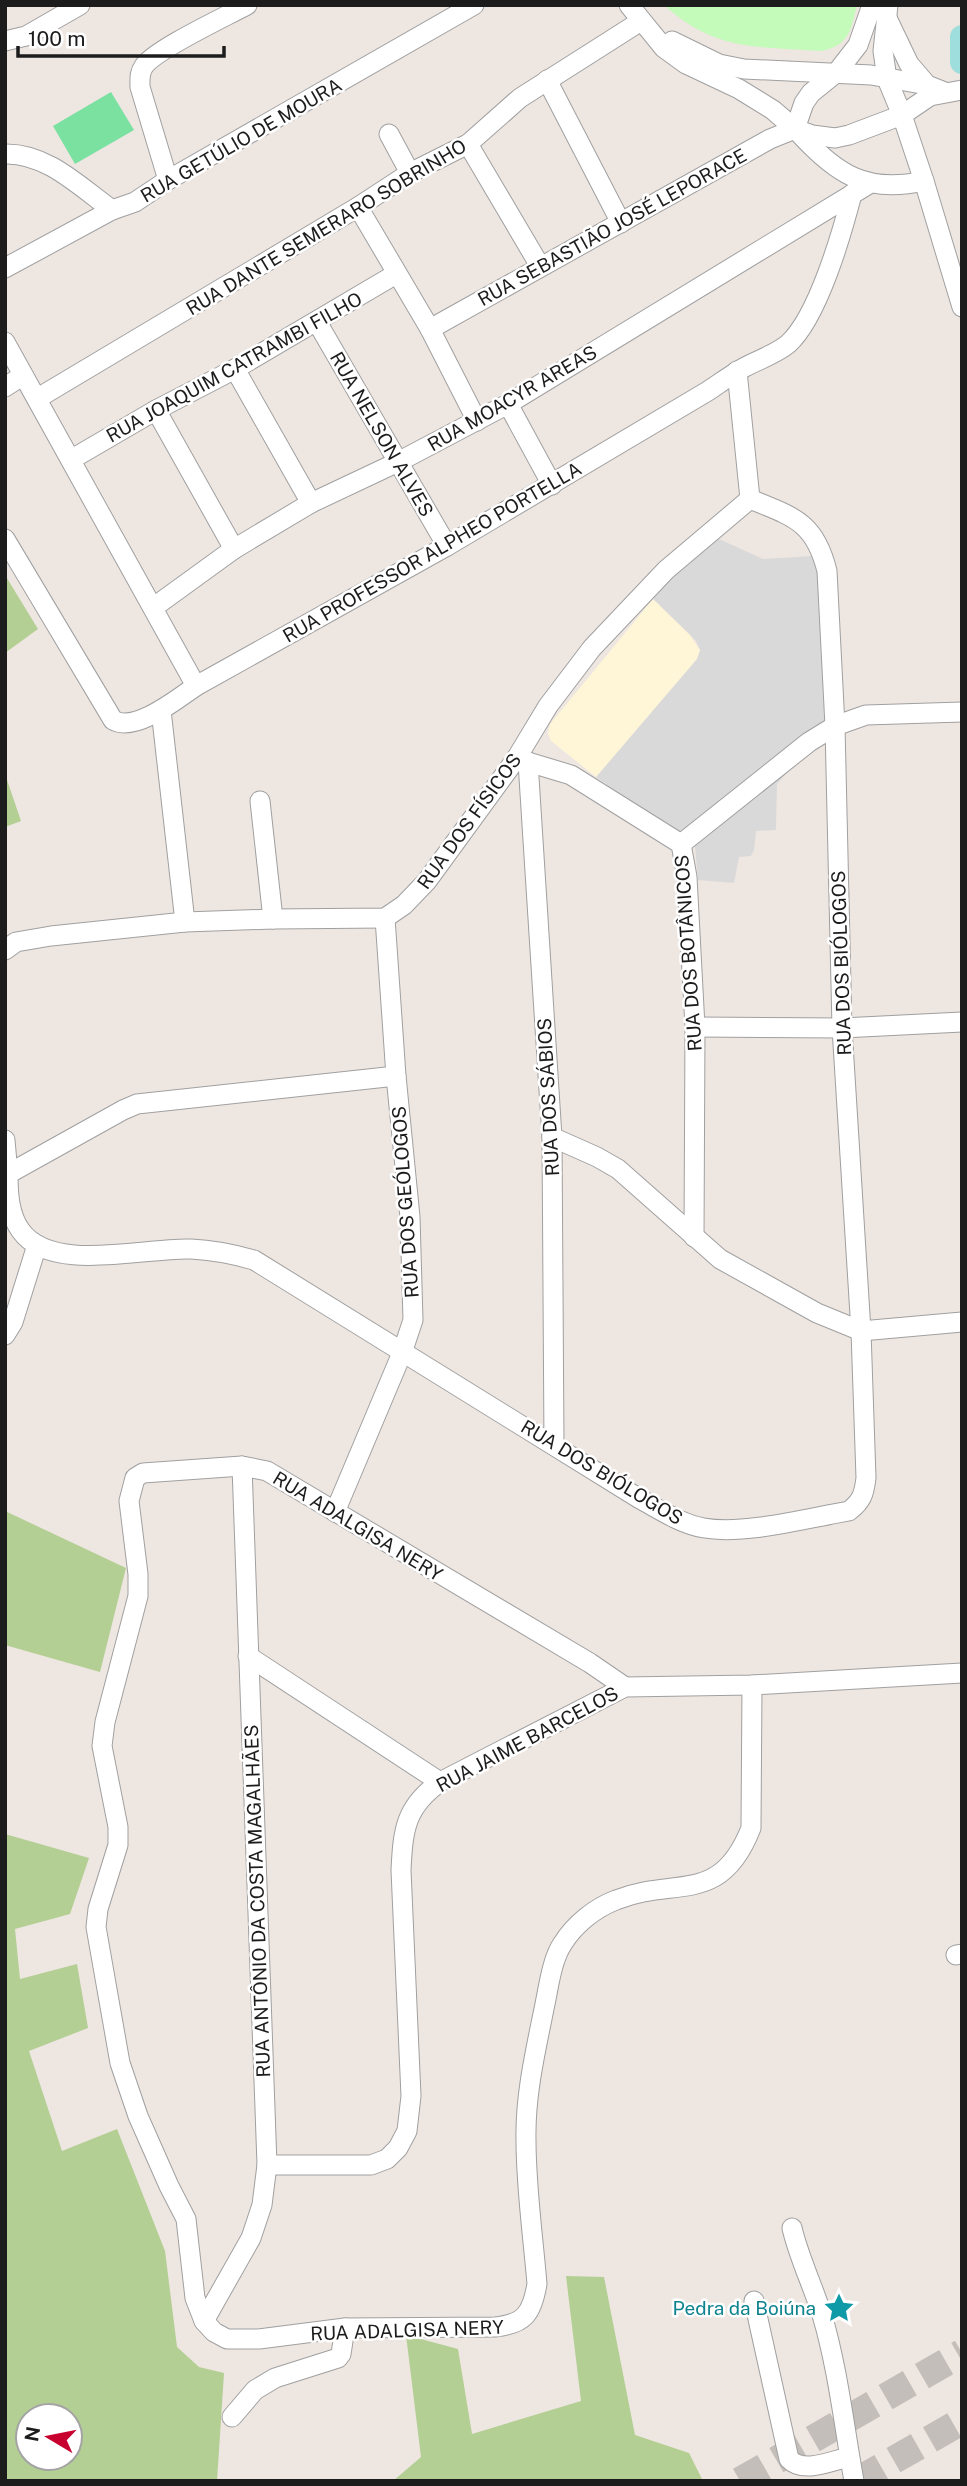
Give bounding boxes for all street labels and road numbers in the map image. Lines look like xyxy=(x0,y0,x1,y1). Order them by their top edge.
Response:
street label: RUA GETÚLIO DE MOURA xyxy=(137,73,345,207)
street label: RUA DANTE SEMERARO SOBRINHO xyxy=(182,134,470,320)
street label: RUA SEBASTIÃO JOSÉ LEPORACE xyxy=(474,144,750,310)
street label: RUA JOAQUIM CATRAMBI FILHO xyxy=(102,287,366,447)
street label: RUA MOACYR AREAS xyxy=(423,341,601,455)
street label: RUA NELSON ALVES xyxy=(326,348,438,520)
street label: RUA PROFESSOR ALPHEO PORTELLA xyxy=(279,457,585,647)
street label: RUA DOS FÍSICOS xyxy=(412,749,526,893)
street label: RUA DOS BOTÂNICOS xyxy=(670,854,706,1052)
street label: RUA DOS BIÓLOGOS xyxy=(827,870,855,1056)
street label: RUA DOS SÁBIOS xyxy=(533,1017,563,1177)
street label: RUA DOS GEÓLOGOS xyxy=(387,1105,423,1299)
street label: RUA DOS BIÓLOGOS xyxy=(517,1415,687,1529)
street label: RUA ADALGISA NERY xyxy=(269,1467,447,1586)
street label: RUA JAIME BARCELOS xyxy=(432,1682,622,1796)
street label: RUA ANTÔNIO DA COSTA MAGALHÃES xyxy=(240,1724,274,2078)
street label: RUA ADALGISA NERY xyxy=(310,2316,505,2344)

